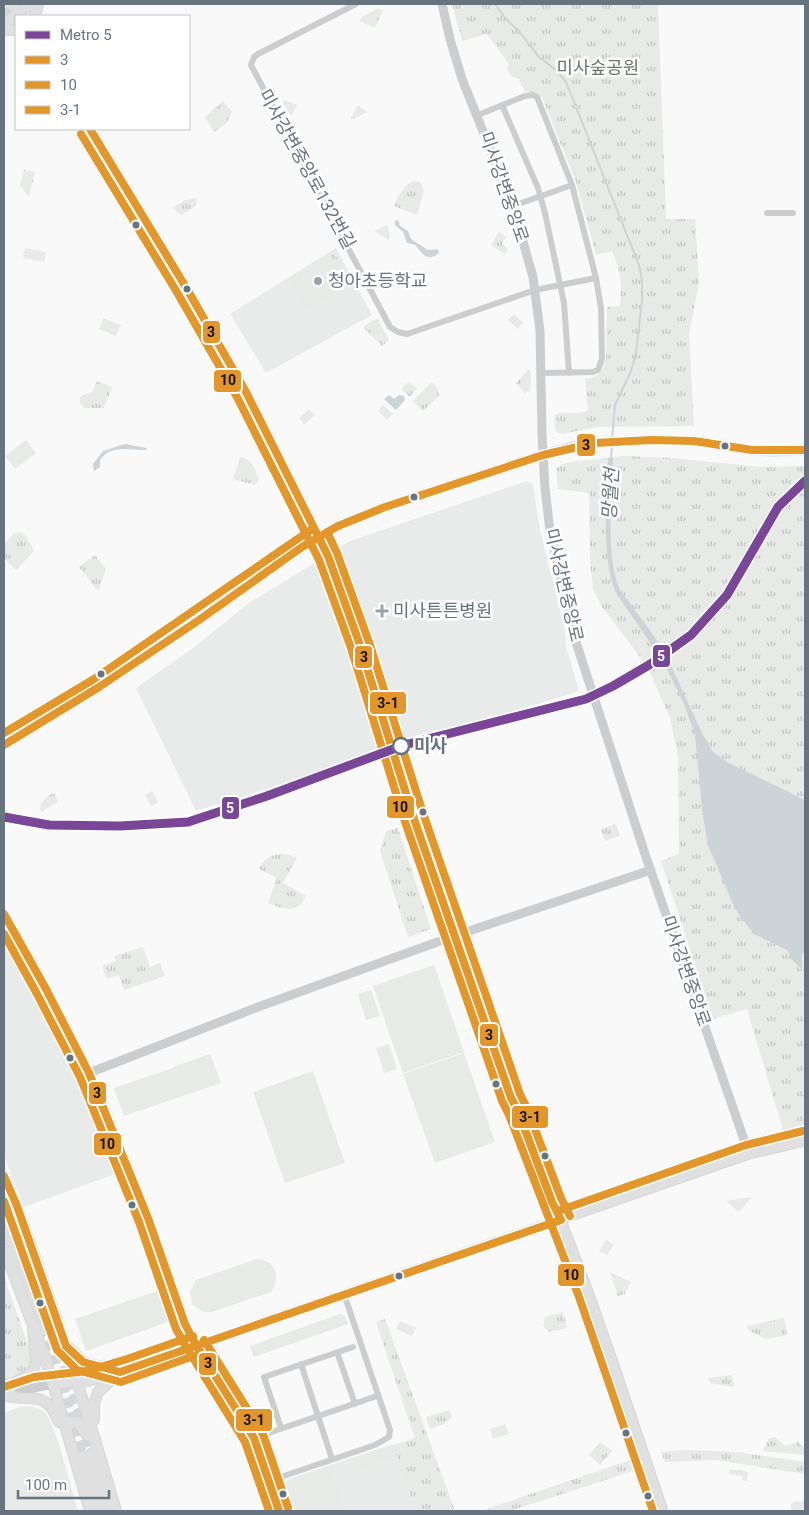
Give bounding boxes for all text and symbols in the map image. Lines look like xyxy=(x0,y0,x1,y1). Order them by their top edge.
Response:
legend xyxy=(15,15,190,130)
text: Metro 5 xyxy=(60,26,112,44)
text: 3 xyxy=(60,51,68,69)
park label: 미사숲공원 xyxy=(557,57,639,78)
text: 10 xyxy=(60,76,77,94)
street label: 미사강변중앙로132번길 xyxy=(255,85,360,252)
text: 3-1 xyxy=(60,101,81,119)
street label: 미사강변중앙로 xyxy=(476,129,533,245)
unlabelled marker xyxy=(131,220,141,230)
place label: 청아초등학교 xyxy=(328,270,427,291)
marker: 청아초등학교 xyxy=(312,275,324,287)
unlabelled marker xyxy=(182,284,192,294)
line badge: 3 xyxy=(202,320,221,344)
text: 3 xyxy=(207,324,215,340)
line badge: 10 xyxy=(213,369,242,393)
text: 10 xyxy=(220,372,236,388)
line badge: 3 xyxy=(576,433,596,457)
text: 3 xyxy=(582,437,590,453)
unlabelled marker xyxy=(720,441,730,451)
water label: 망월천 xyxy=(598,466,623,521)
unlabelled marker xyxy=(409,492,419,502)
street label: 미사강변중앙로 xyxy=(541,526,588,644)
place label: 미사튼튼병원 xyxy=(393,600,492,621)
marker: 미사튼튼병원 xyxy=(375,604,389,618)
line badge: 5 xyxy=(652,644,671,668)
line badge: 3 xyxy=(354,645,373,669)
text: 5 xyxy=(657,648,665,664)
text: 3 xyxy=(360,649,368,665)
unlabelled marker xyxy=(96,669,106,679)
line badge: 3-1 xyxy=(369,691,407,715)
text: 3-1 xyxy=(377,695,399,711)
place label: 미사 xyxy=(414,735,448,756)
marker: 미사 xyxy=(392,737,410,755)
line badge: 10 xyxy=(386,795,415,819)
line badge: 5 xyxy=(221,796,240,820)
text: 10 xyxy=(392,799,408,815)
text: 5 xyxy=(226,800,234,816)
unlabelled marker xyxy=(418,807,428,817)
street label: 미사강변중앙로 xyxy=(658,913,715,1029)
line badge: 3 xyxy=(479,1023,499,1047)
text: 3 xyxy=(485,1027,493,1043)
unlabelled marker xyxy=(65,1053,75,1063)
unlabelled marker xyxy=(491,1079,501,1089)
line badge: 3 xyxy=(88,1081,107,1105)
text: 3 xyxy=(93,1085,101,1101)
line badge: 3-1 xyxy=(511,1105,549,1129)
text: 3-1 xyxy=(519,1109,541,1125)
line badge: 10 xyxy=(93,1132,122,1156)
text: 10 xyxy=(99,1136,115,1152)
unlabelled marker xyxy=(540,1151,550,1161)
unlabelled marker xyxy=(127,1200,137,1210)
line badge: 10 xyxy=(557,1263,585,1287)
text: 10 xyxy=(563,1267,579,1283)
unlabelled marker xyxy=(394,1271,404,1281)
unlabelled marker xyxy=(35,1298,45,1308)
line badge: 3 xyxy=(198,1352,217,1376)
text: 3 xyxy=(204,1355,212,1371)
line badge: 3-1 xyxy=(235,1408,273,1432)
text: 3-1 xyxy=(243,1412,265,1428)
unlabelled marker xyxy=(621,1428,631,1438)
scale bar xyxy=(18,1468,109,1500)
text: 100 m xyxy=(25,1476,67,1494)
unlabelled marker xyxy=(278,1489,288,1499)
unlabelled marker xyxy=(643,1491,653,1501)

